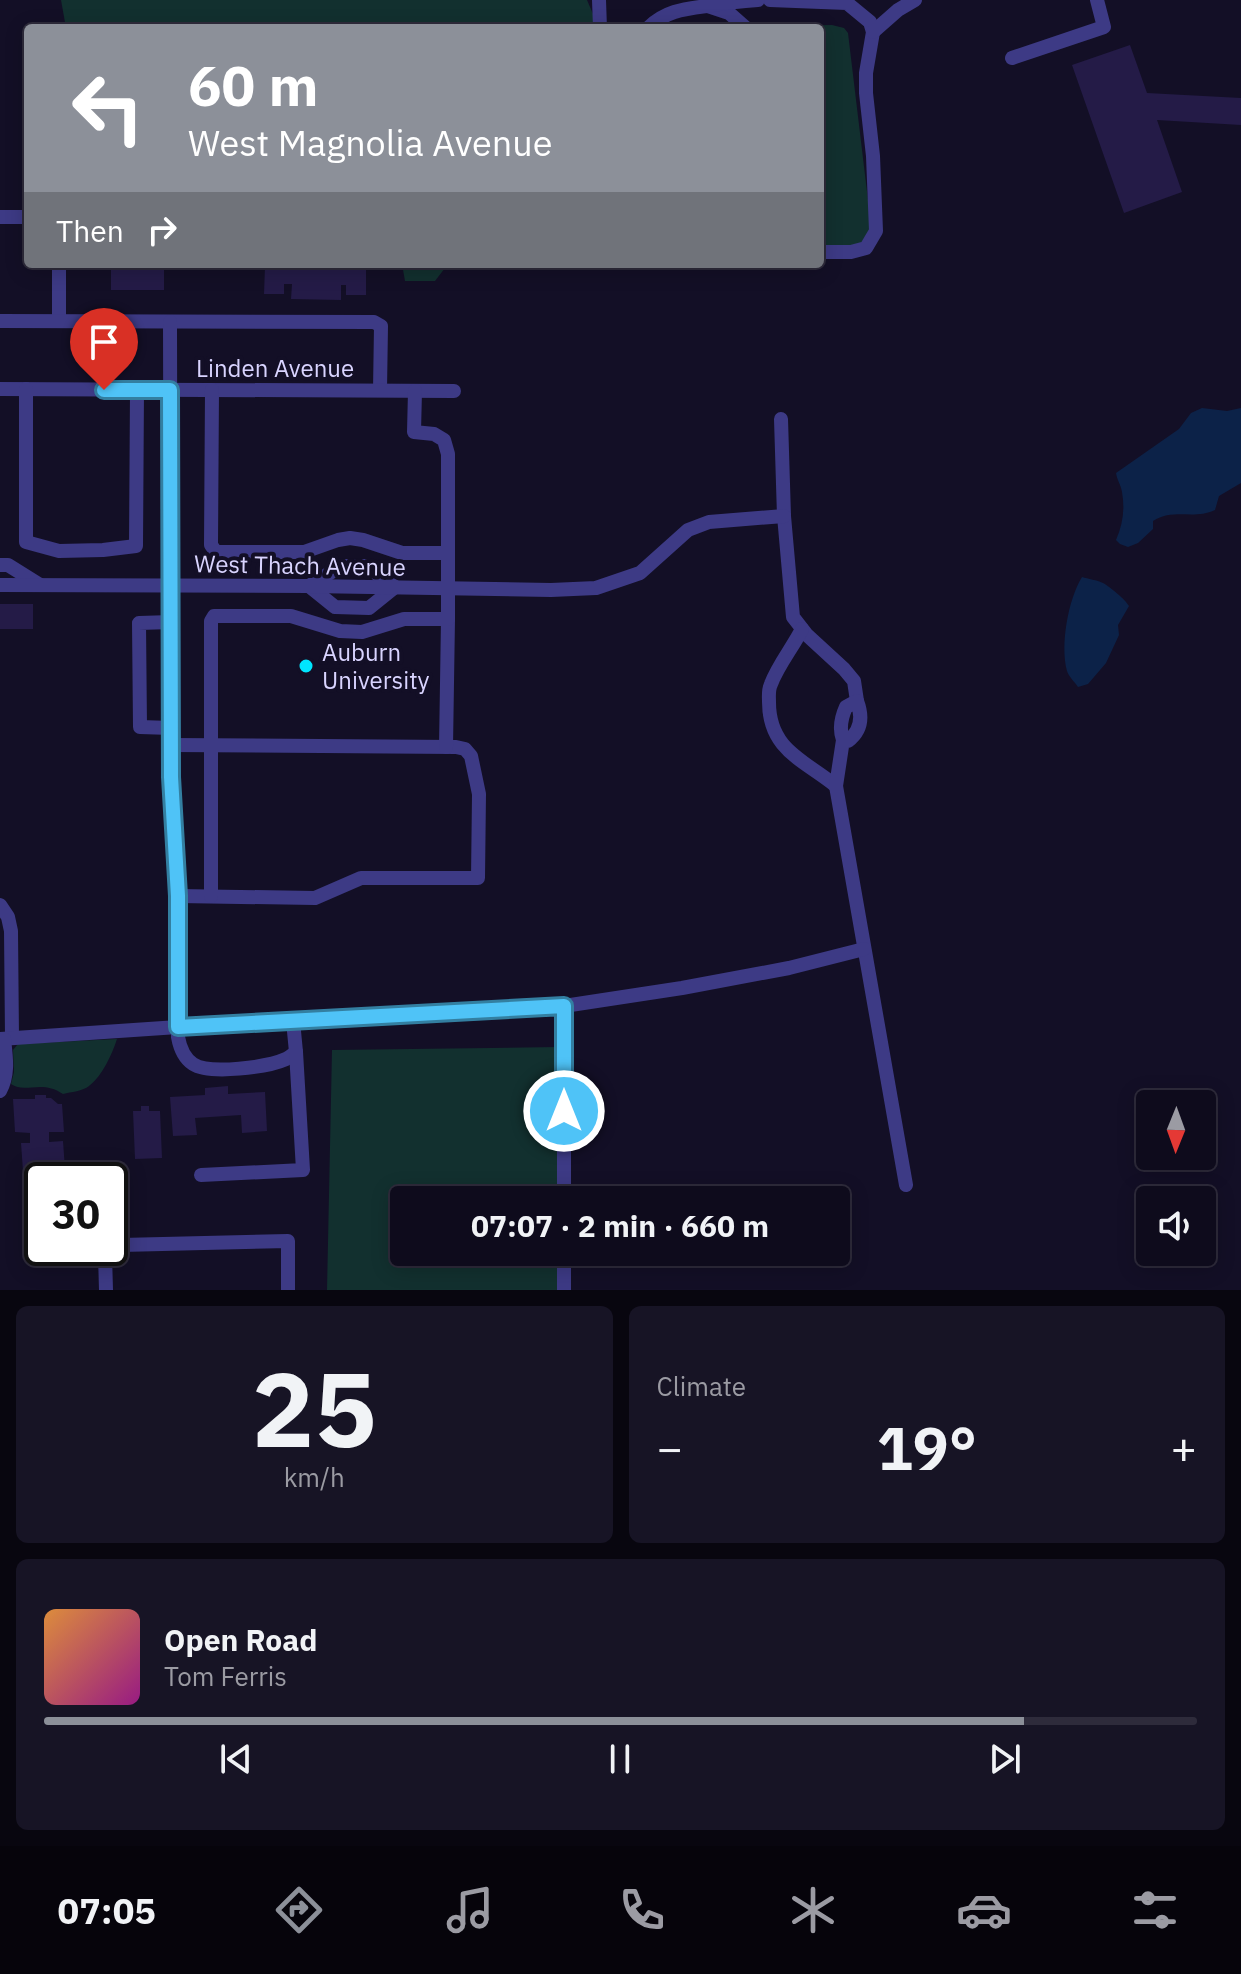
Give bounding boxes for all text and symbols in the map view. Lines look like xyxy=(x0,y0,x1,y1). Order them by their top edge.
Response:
text: 60 m xyxy=(188,49,318,121)
icon: left xyxy=(56,56,160,160)
text: West Magnolia Avenue xyxy=(188,119,553,166)
icon: right xyxy=(140,208,184,252)
text: Then xyxy=(56,211,124,250)
pin xyxy=(70,308,138,390)
icon: arrive xyxy=(82,320,126,364)
street label: Linden Avenue xyxy=(196,352,354,384)
street label: West Thach Avenue xyxy=(194,547,406,583)
place label: Auburn University xyxy=(322,636,430,696)
marker: Auburn University xyxy=(297,657,315,675)
position arrow xyxy=(522,1069,606,1153)
north arrow xyxy=(1136,1090,1216,1170)
map controls xyxy=(1136,1090,1216,1266)
speed limit sign: 30 xyxy=(24,1162,128,1266)
button: sound xyxy=(1136,1186,1216,1266)
text: 07:07 · 2 min · 660 m xyxy=(471,1206,769,1245)
text: 25 xyxy=(252,1340,377,1476)
text: Climate xyxy=(657,1369,746,1403)
text: 19° xyxy=(877,1408,977,1487)
text: − xyxy=(657,1419,683,1476)
text: + xyxy=(1171,1419,1197,1476)
text: km/h xyxy=(284,1460,345,1494)
text: Open Road xyxy=(164,1620,317,1659)
text: Tom Ferris xyxy=(164,1659,287,1693)
icon: previous xyxy=(214,1737,258,1781)
icon: pause xyxy=(598,1737,642,1781)
icon: next xyxy=(983,1737,1027,1781)
icon: directions xyxy=(271,1882,327,1938)
icon: music xyxy=(442,1882,498,1938)
icon: phone xyxy=(614,1882,670,1938)
icon: climate xyxy=(785,1882,841,1938)
icon: car xyxy=(956,1882,1012,1938)
icon: filters xyxy=(1127,1882,1183,1938)
text: 07:05 xyxy=(58,1887,156,1934)

